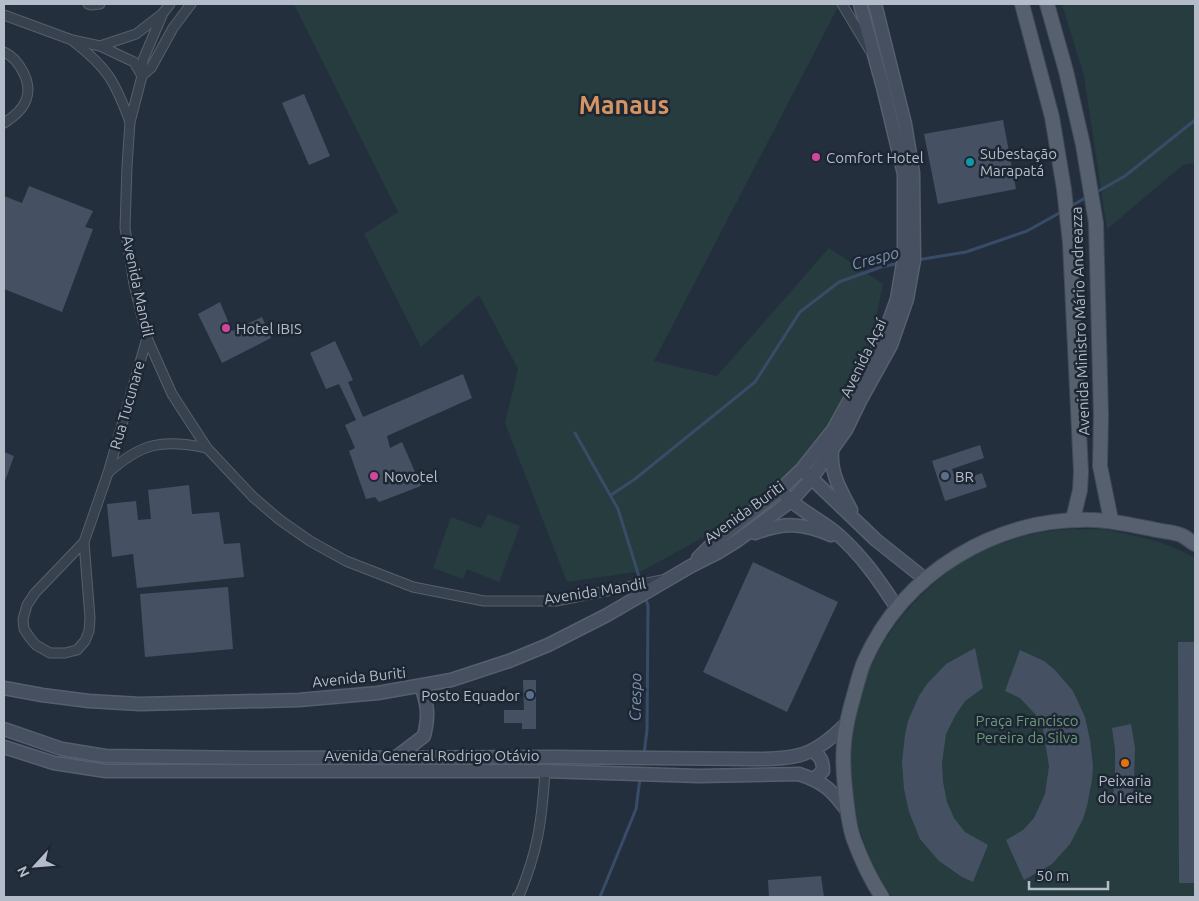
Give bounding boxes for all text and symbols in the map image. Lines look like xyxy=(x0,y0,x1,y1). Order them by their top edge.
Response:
district label: Manaus xyxy=(579,91,669,119)
place label: Subestação Marapatá xyxy=(980,145,1057,179)
place label: Comfort Hotel xyxy=(826,149,924,166)
marker: Comfort Hotel xyxy=(810,151,822,163)
marker: Subestação Marapatá xyxy=(964,156,976,168)
street label: Avenida Ministro Mário Andreazza xyxy=(1068,206,1092,436)
street label: Avenida Mandil xyxy=(119,234,157,338)
water label: Crespo xyxy=(849,243,901,273)
street label: Avenida Açaí xyxy=(837,316,889,400)
place label: Hotel IBIS xyxy=(236,320,302,337)
marker: Hotel IBIS xyxy=(220,322,232,334)
street label: Rua Tucunare xyxy=(106,359,148,451)
place label: Novotel xyxy=(384,468,438,485)
place label: BR xyxy=(955,468,974,485)
marker: Novotel xyxy=(368,470,380,482)
marker: BR xyxy=(939,470,951,482)
street label: Avenida Buriti xyxy=(701,477,787,547)
street label: Avenida Mandil xyxy=(543,575,647,607)
street label: Avenida Buriti xyxy=(311,664,407,690)
water label: Crespo xyxy=(626,672,644,721)
place label: Posto Equador xyxy=(421,687,520,704)
marker: Posto Equador xyxy=(524,689,536,701)
park label: Praça Francisco Pereira da Silva xyxy=(976,712,1078,746)
street label: Avenida General Rodrigo Otávio xyxy=(324,747,540,764)
marker: Peixaria do Leite xyxy=(1119,757,1131,769)
place label: Peixaria do Leite xyxy=(1098,772,1152,806)
north arrow xyxy=(10,841,60,891)
scale bar xyxy=(1029,858,1108,890)
text: N xyxy=(14,863,33,880)
text: 50 m xyxy=(1036,867,1069,884)

